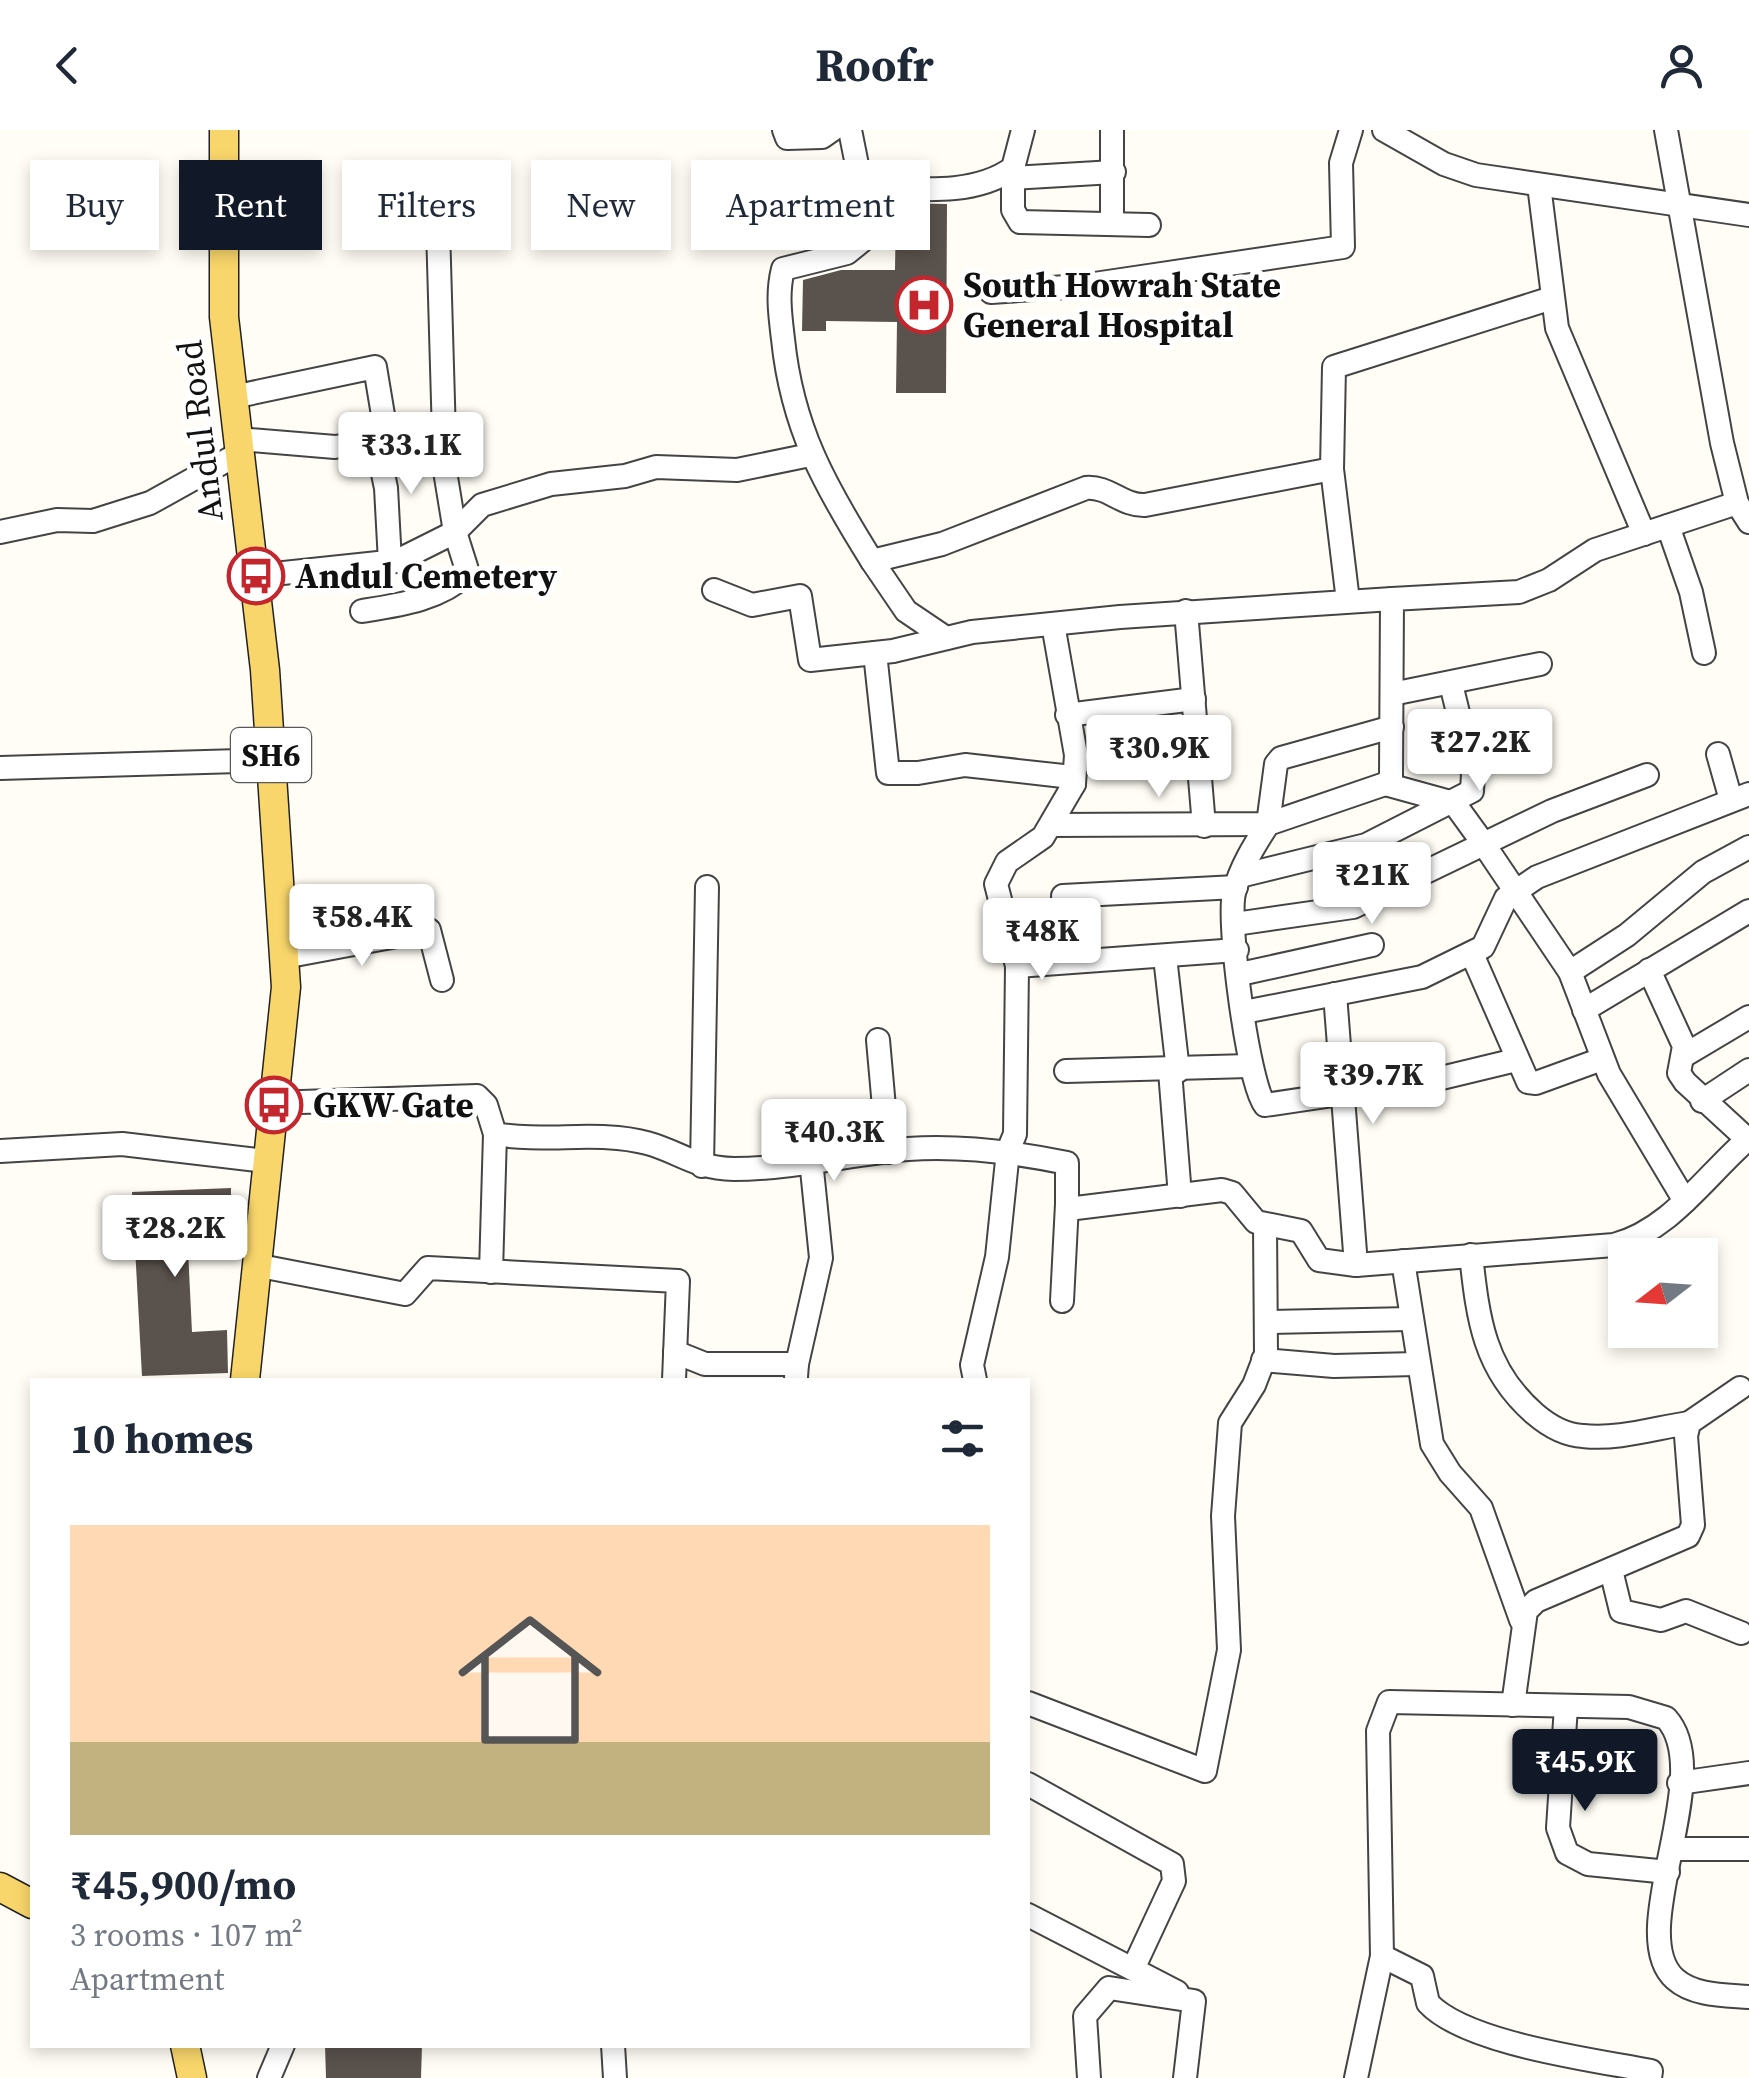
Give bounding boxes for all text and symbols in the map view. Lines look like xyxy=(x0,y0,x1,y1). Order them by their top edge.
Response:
text: Roofr xyxy=(815,34,934,96)
icon: back xyxy=(40,38,95,93)
icon: person xyxy=(1654,38,1709,93)
chip: Buy xyxy=(30,160,159,250)
chip: Rent xyxy=(179,160,322,250)
chip: Filters xyxy=(342,160,511,250)
chip: New xyxy=(531,160,671,250)
chip: Apartment xyxy=(691,160,930,250)
place label: South Howrah State General Hospital xyxy=(963,261,1281,349)
hospital icon: South Howrah State General Hospital xyxy=(894,275,954,335)
street label: Andul Road xyxy=(165,337,235,524)
pin: ₹33.1K xyxy=(330,412,492,497)
text: ₹33.1K xyxy=(360,422,462,466)
bus stop icon: Andul Cemetery xyxy=(226,546,286,606)
place label: Andul Cemetery xyxy=(295,552,557,600)
pin: ₹27.2K xyxy=(1399,709,1561,794)
pin: ₹30.9K xyxy=(1078,715,1240,800)
text: ₹27.2K xyxy=(1429,719,1531,763)
text: ₹30.9K xyxy=(1108,725,1210,769)
road number: SH6 xyxy=(231,728,311,782)
pin: ₹21K xyxy=(1313,842,1431,927)
text: ₹21K xyxy=(1335,852,1409,896)
pin: ₹58.4K xyxy=(281,884,443,969)
text: ₹58.4K xyxy=(311,894,413,938)
pin: ₹48K xyxy=(983,898,1101,983)
text: ₹48K xyxy=(1005,908,1079,952)
pin: ₹39.7K xyxy=(1292,1042,1454,1127)
text: ₹39.7K xyxy=(1322,1052,1424,1096)
bus stop icon: GKW Gate xyxy=(244,1075,304,1135)
place label: GKW Gate xyxy=(313,1081,474,1129)
pin: ₹40.3K xyxy=(753,1099,915,1184)
text: ₹40.3K xyxy=(783,1109,885,1153)
pin: ₹28.2K xyxy=(94,1195,256,1280)
text: ₹28.2K xyxy=(124,1205,226,1249)
north arrow xyxy=(1608,1238,1718,1348)
map controls xyxy=(1608,1238,1718,1348)
text: 10 homes xyxy=(70,1409,253,1467)
icon: filters xyxy=(935,1411,990,1466)
icon: home xyxy=(440,1590,620,1770)
pin: ₹45.9K xyxy=(1504,1729,1666,1814)
text: ₹45.9K xyxy=(1534,1739,1636,1783)
text: ₹45,900/mo xyxy=(70,1855,296,1913)
text: 3 rooms · 107 m² xyxy=(70,1913,303,1957)
text: Apartment xyxy=(70,1957,224,2001)

